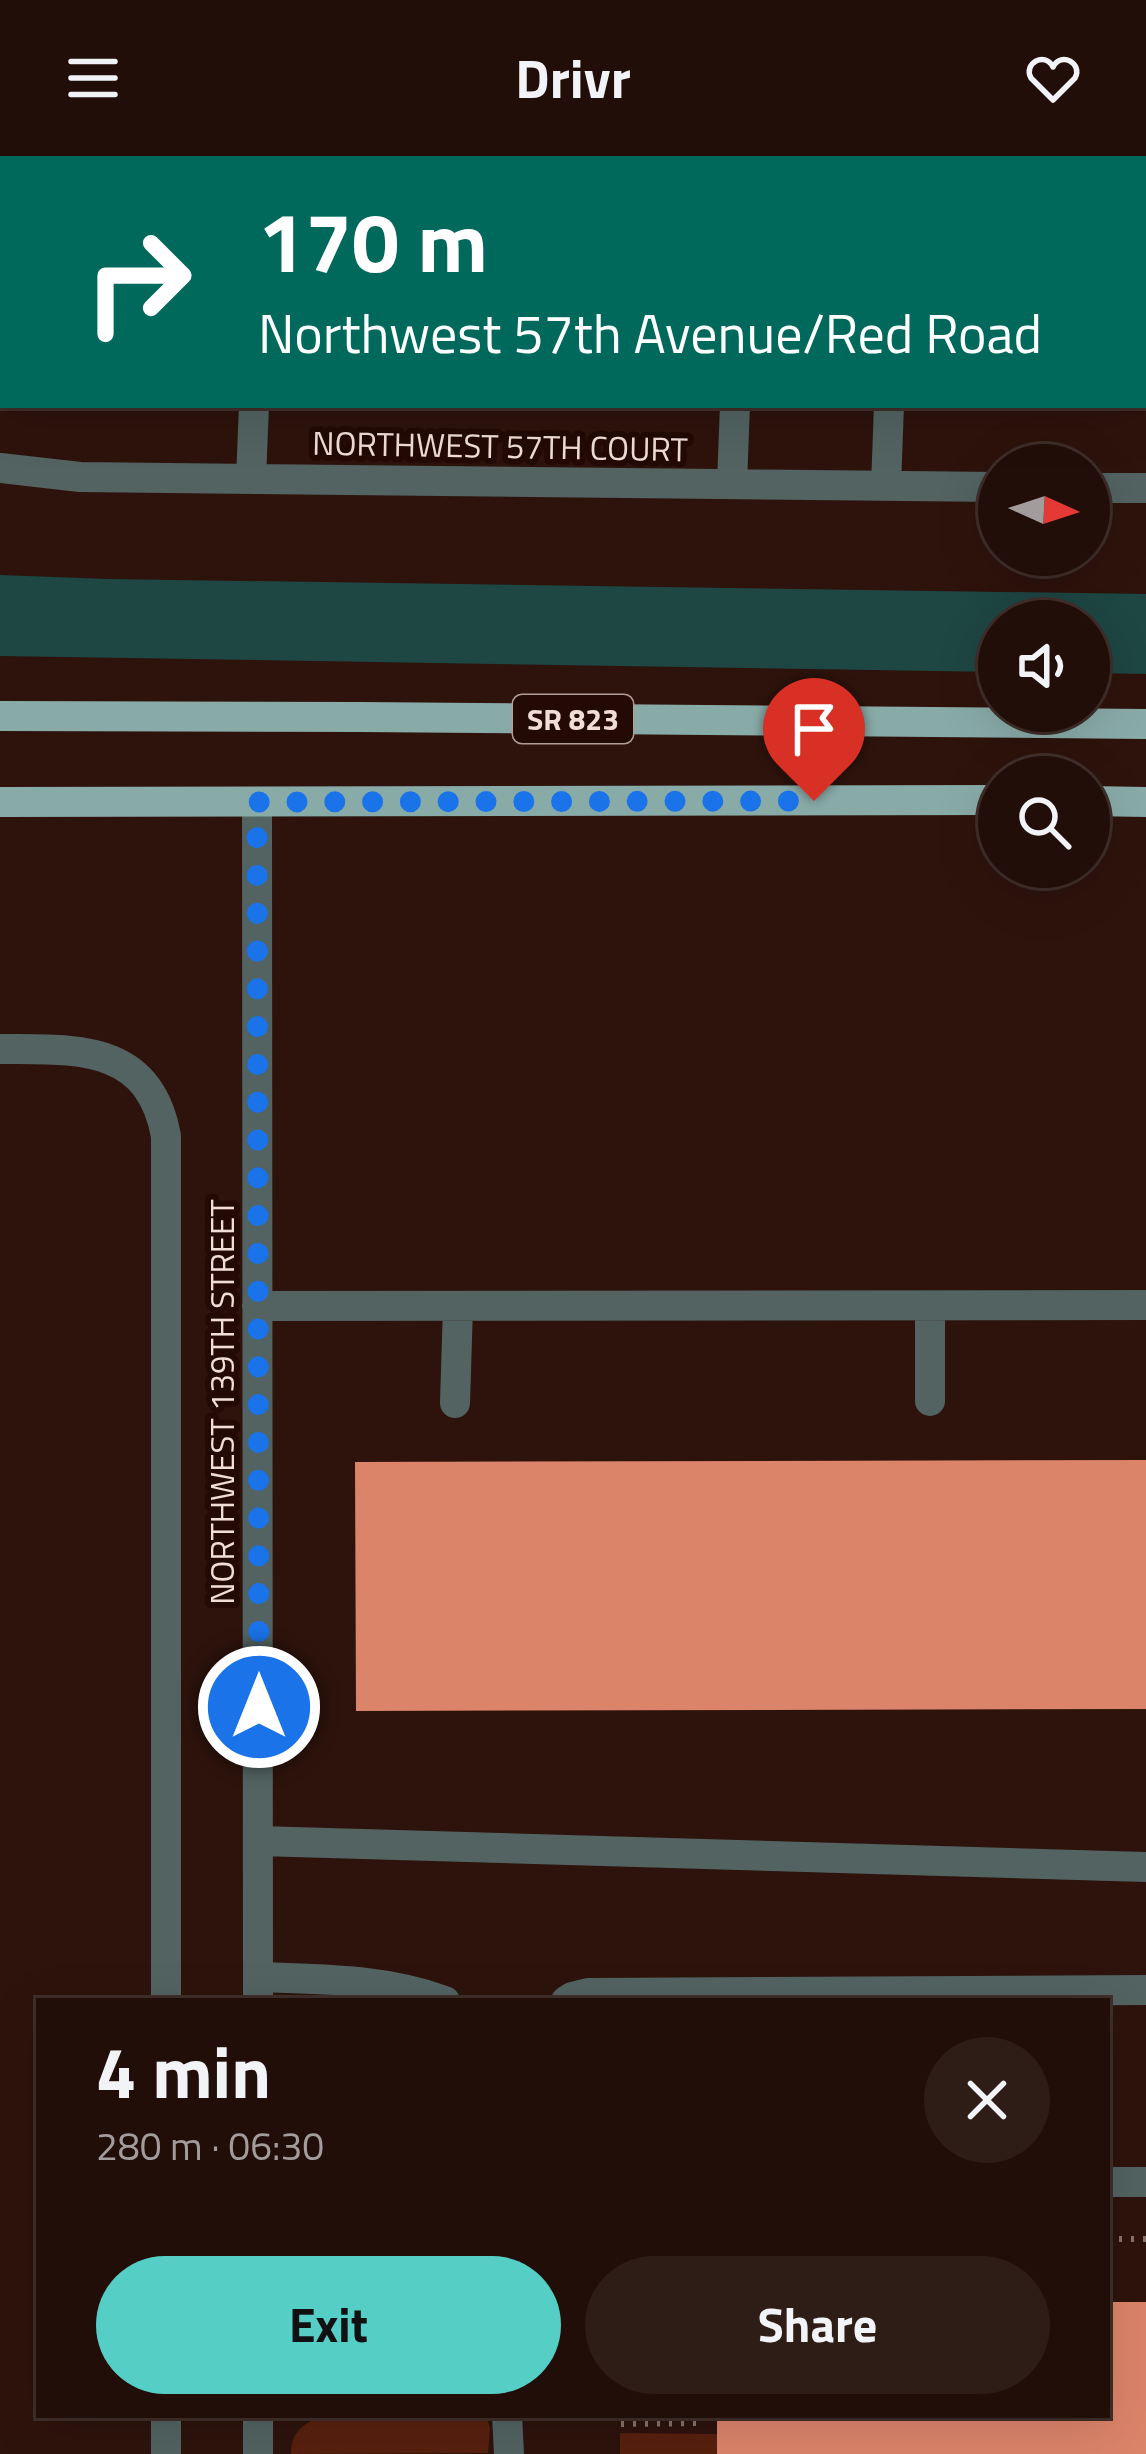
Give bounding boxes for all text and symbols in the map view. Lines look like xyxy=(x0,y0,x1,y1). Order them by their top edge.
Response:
text: Drivr xyxy=(515,37,631,119)
icon: menu xyxy=(60,45,126,111)
icon: heart xyxy=(1020,45,1086,111)
text: 170 m xyxy=(258,177,488,305)
icon: right xyxy=(60,204,216,360)
text: Northwest 57th Avenue/Red Road xyxy=(258,292,1042,374)
street label: NORTHWEST 57TH COURT xyxy=(312,418,688,474)
north arrow xyxy=(978,444,1110,576)
map controls xyxy=(978,444,1110,888)
button: sound xyxy=(978,600,1110,732)
pin xyxy=(763,678,865,801)
road number: SR 823 xyxy=(513,695,633,743)
icon: arrive xyxy=(781,696,847,762)
button: search xyxy=(978,756,1110,888)
street label: NORTHWEST 139TH STREET xyxy=(197,1199,247,1605)
position arrow xyxy=(196,1644,322,1770)
text: 4 min xyxy=(96,2016,271,2126)
button: close xyxy=(924,2037,1050,2163)
text: 280 m · 06:30 xyxy=(96,2116,324,2175)
button: Exit xyxy=(96,2256,561,2394)
button: Share xyxy=(585,2256,1050,2394)

